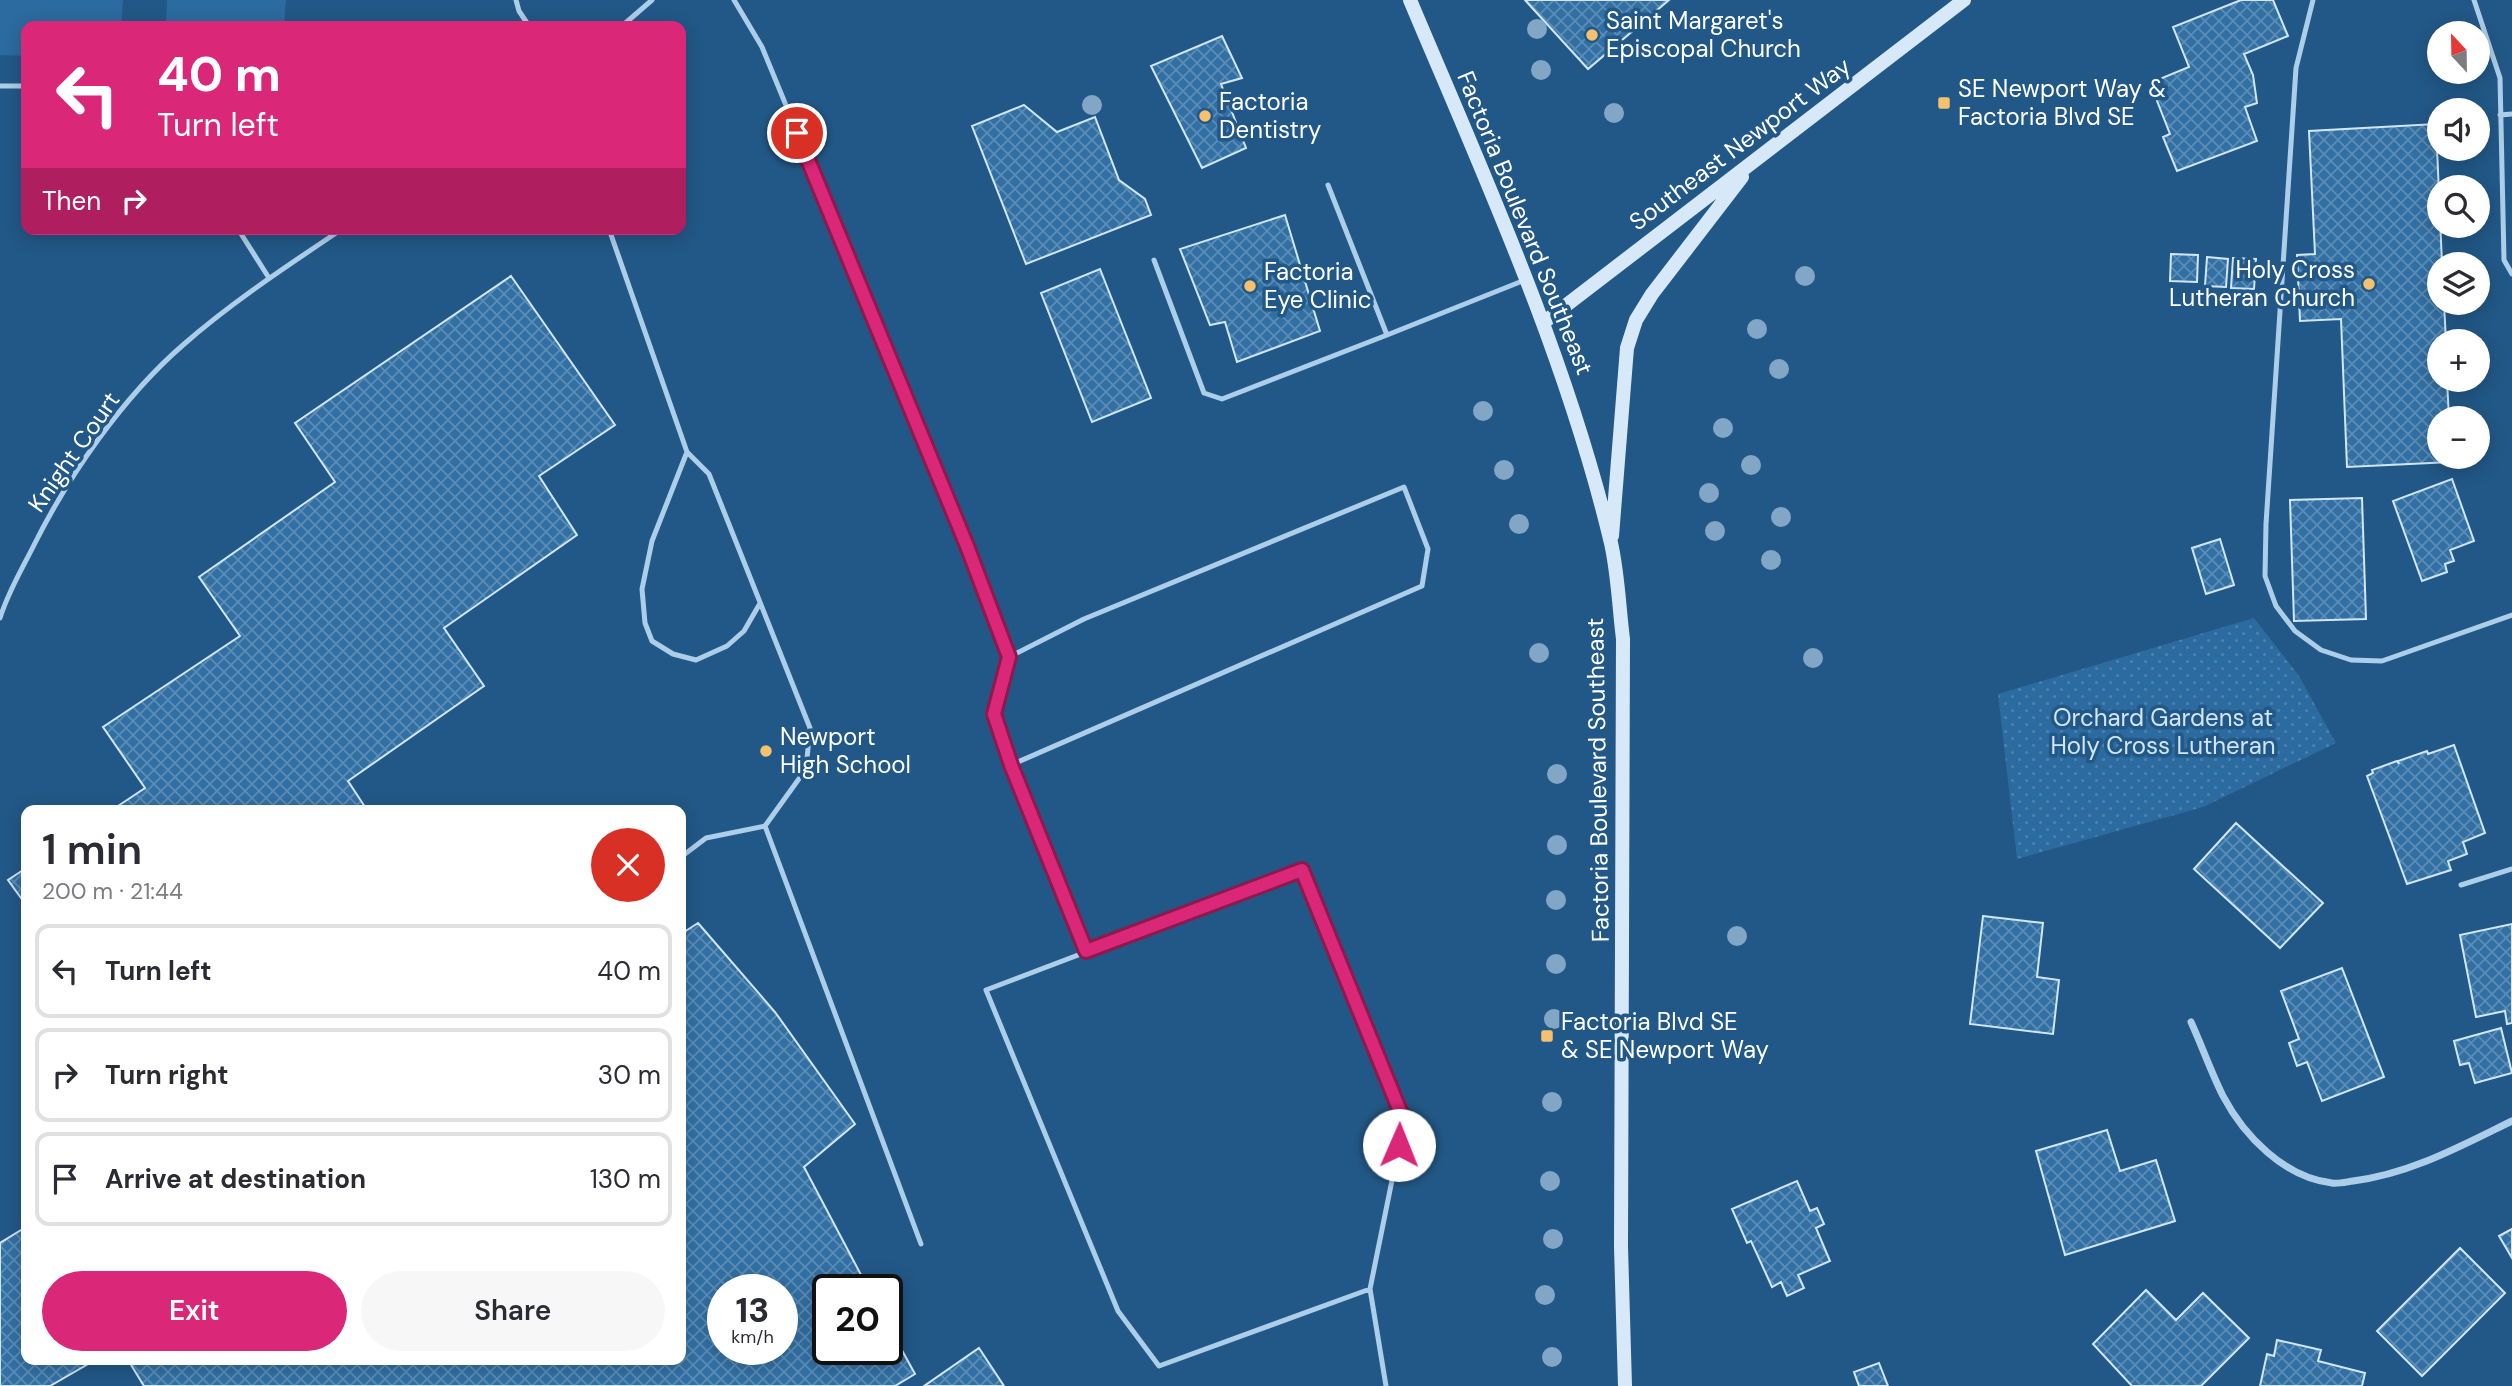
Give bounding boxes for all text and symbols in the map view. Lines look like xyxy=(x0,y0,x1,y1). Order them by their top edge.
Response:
place label: Saint Margaret's Episcopal Church xyxy=(1606,5,1801,64)
north arrow xyxy=(2427,21,2490,84)
map controls xyxy=(2427,21,2490,469)
marker: Saint Margaret's Episcopal Church xyxy=(1584,27,1600,43)
text: 40 m xyxy=(157,42,281,106)
icon: left xyxy=(42,49,133,140)
street label: Southeast Newport Way xyxy=(1623,50,1857,237)
street label: Factoria Boulevard Southeast xyxy=(1450,67,1601,379)
place label: SE Newport Way & Factoria Blvd SE xyxy=(1958,73,2166,132)
place label: Factoria Dentistry xyxy=(1219,86,1321,145)
marker: SE Newport Way & Factoria Blvd SE xyxy=(1936,95,1952,111)
button: sound xyxy=(2427,98,2490,161)
pin xyxy=(767,103,827,163)
text: Turn left xyxy=(157,104,279,146)
marker: Factoria Dentistry xyxy=(1197,108,1213,124)
icon: arrive xyxy=(778,114,816,152)
button: search xyxy=(2427,175,2490,238)
icon: right xyxy=(115,182,153,220)
text: Then xyxy=(42,184,101,218)
button: layers xyxy=(2427,252,2490,315)
place label: Holy Cross Lutheran Church xyxy=(2169,254,2355,313)
place label: Factoria Eye Clinic xyxy=(1264,256,1371,315)
marker: Holy Cross Lutheran Church xyxy=(2361,276,2377,292)
marker: Factoria Eye Clinic xyxy=(1242,278,1258,294)
button: + xyxy=(2427,329,2490,392)
street label: Knight Court xyxy=(21,385,126,518)
button: − xyxy=(2427,406,2490,469)
street label: Factoria Boulevard Southeast xyxy=(1579,618,1616,943)
park label: Orchard Gardens at Holy Cross Lutheran xyxy=(2051,702,2275,761)
place label: Newport High School xyxy=(780,721,911,780)
marker: Newport High School xyxy=(758,743,774,759)
text: 1 min xyxy=(42,822,142,877)
button: close xyxy=(591,828,665,902)
text: 200 m · 21:44 xyxy=(42,876,183,906)
icon: left xyxy=(46,952,84,990)
text: Turn left xyxy=(105,954,212,988)
text: 40 m xyxy=(597,954,661,988)
place label: Factoria Blvd SE & SE Newport Way xyxy=(1561,1006,1769,1065)
marker: Factoria Blvd SE & SE Newport Way xyxy=(1539,1028,1555,1044)
icon: right xyxy=(46,1056,84,1094)
text: Turn right xyxy=(105,1058,229,1092)
text: 30 m xyxy=(598,1058,661,1092)
position arrow xyxy=(1362,1108,1436,1182)
icon: arrive xyxy=(46,1160,84,1198)
text: Arrive at destination xyxy=(105,1162,366,1196)
text: 130 m xyxy=(590,1162,661,1196)
button: Exit xyxy=(42,1271,347,1351)
button: Share xyxy=(361,1271,665,1351)
speed limit sign: 20 xyxy=(812,1274,903,1365)
text: 13 xyxy=(736,1287,769,1333)
text: km/h xyxy=(731,1325,774,1349)

